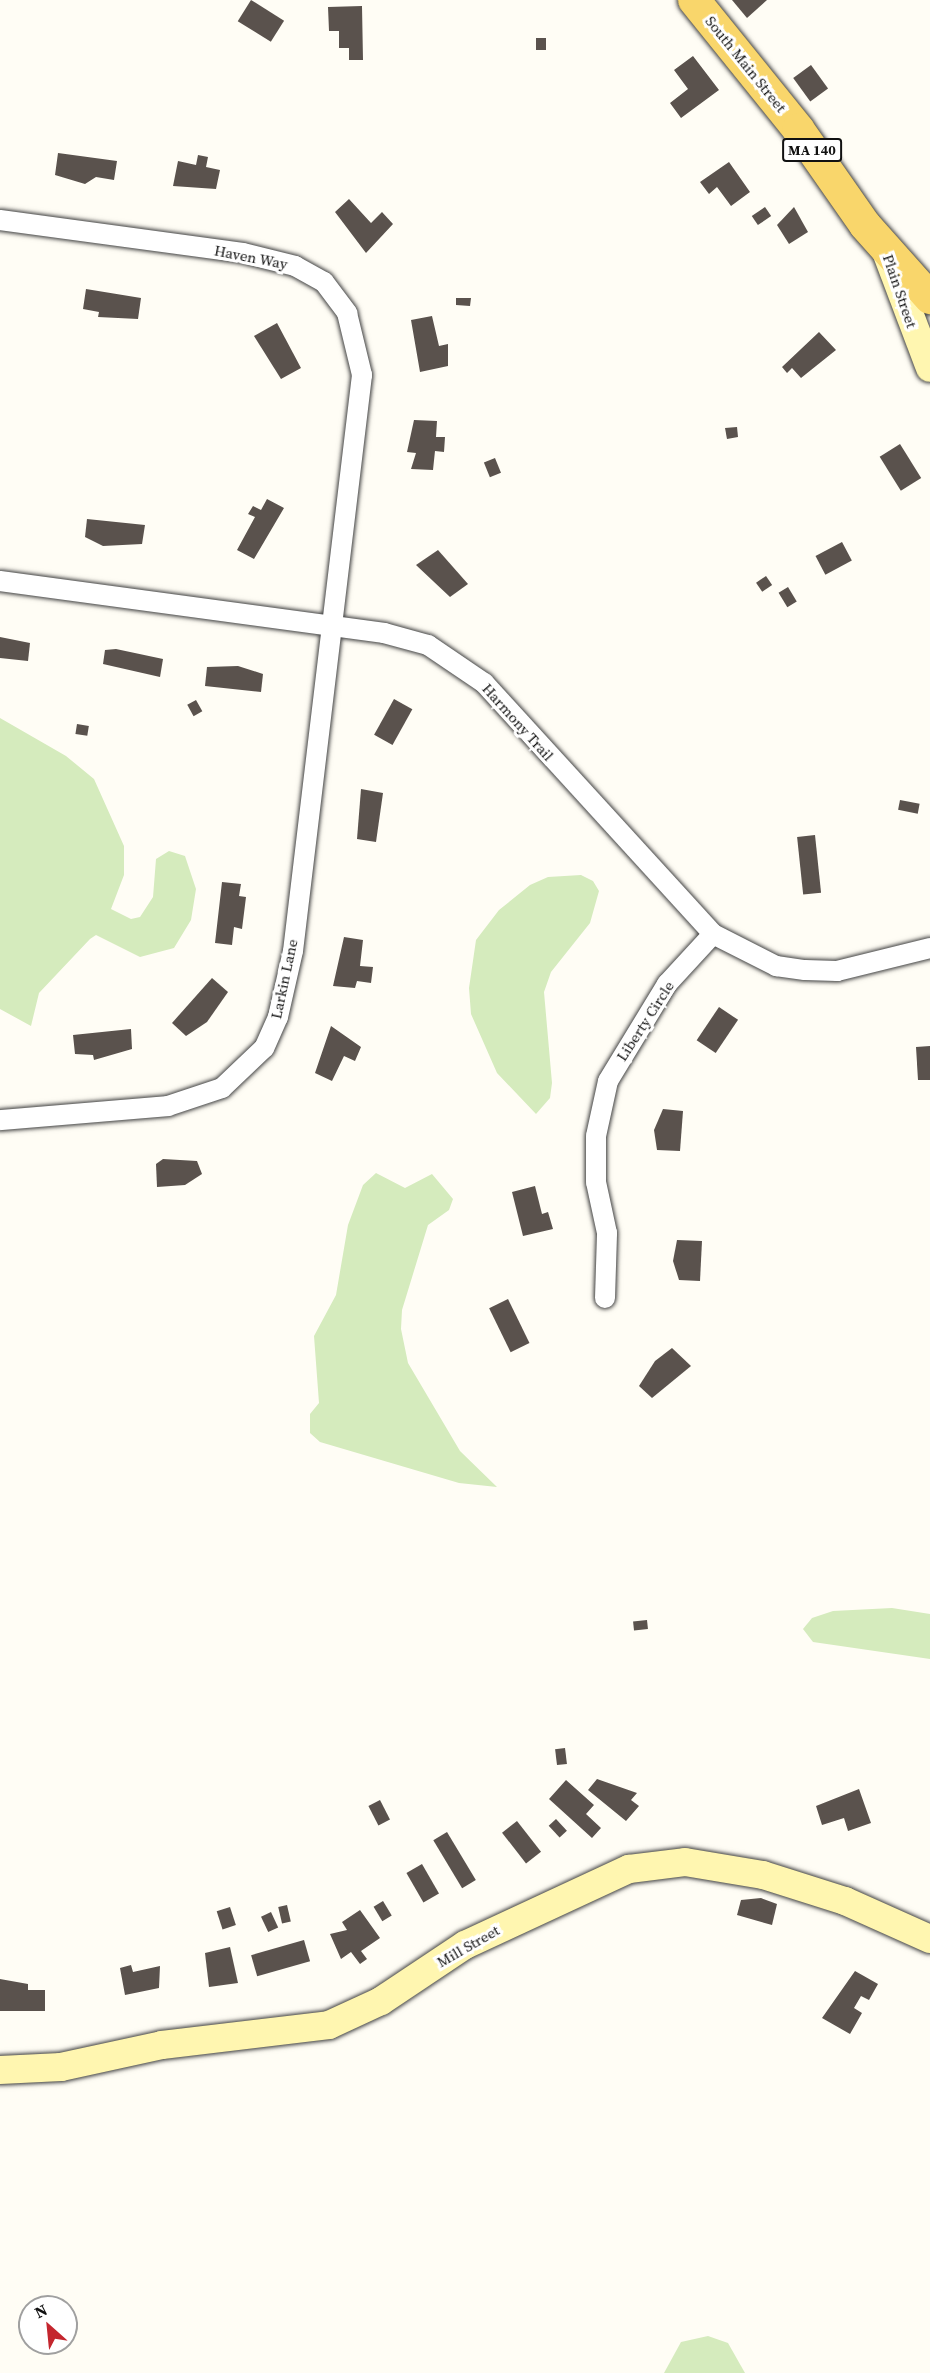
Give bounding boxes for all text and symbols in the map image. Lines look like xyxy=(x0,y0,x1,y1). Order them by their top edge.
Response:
street label: South Main Street xyxy=(702,12,790,116)
road number: MA 140 xyxy=(782,139,842,161)
street label: Haven Way xyxy=(213,241,289,273)
street label: Plain Street xyxy=(879,252,921,330)
street label: Harmony Trail xyxy=(478,679,558,765)
street label: Larkin Lane xyxy=(267,937,301,1021)
street label: Liberty Circle xyxy=(612,978,678,1064)
street label: Mill Street xyxy=(434,1921,502,1971)
north arrow xyxy=(18,2295,78,2355)
text: N xyxy=(31,2298,51,2323)

